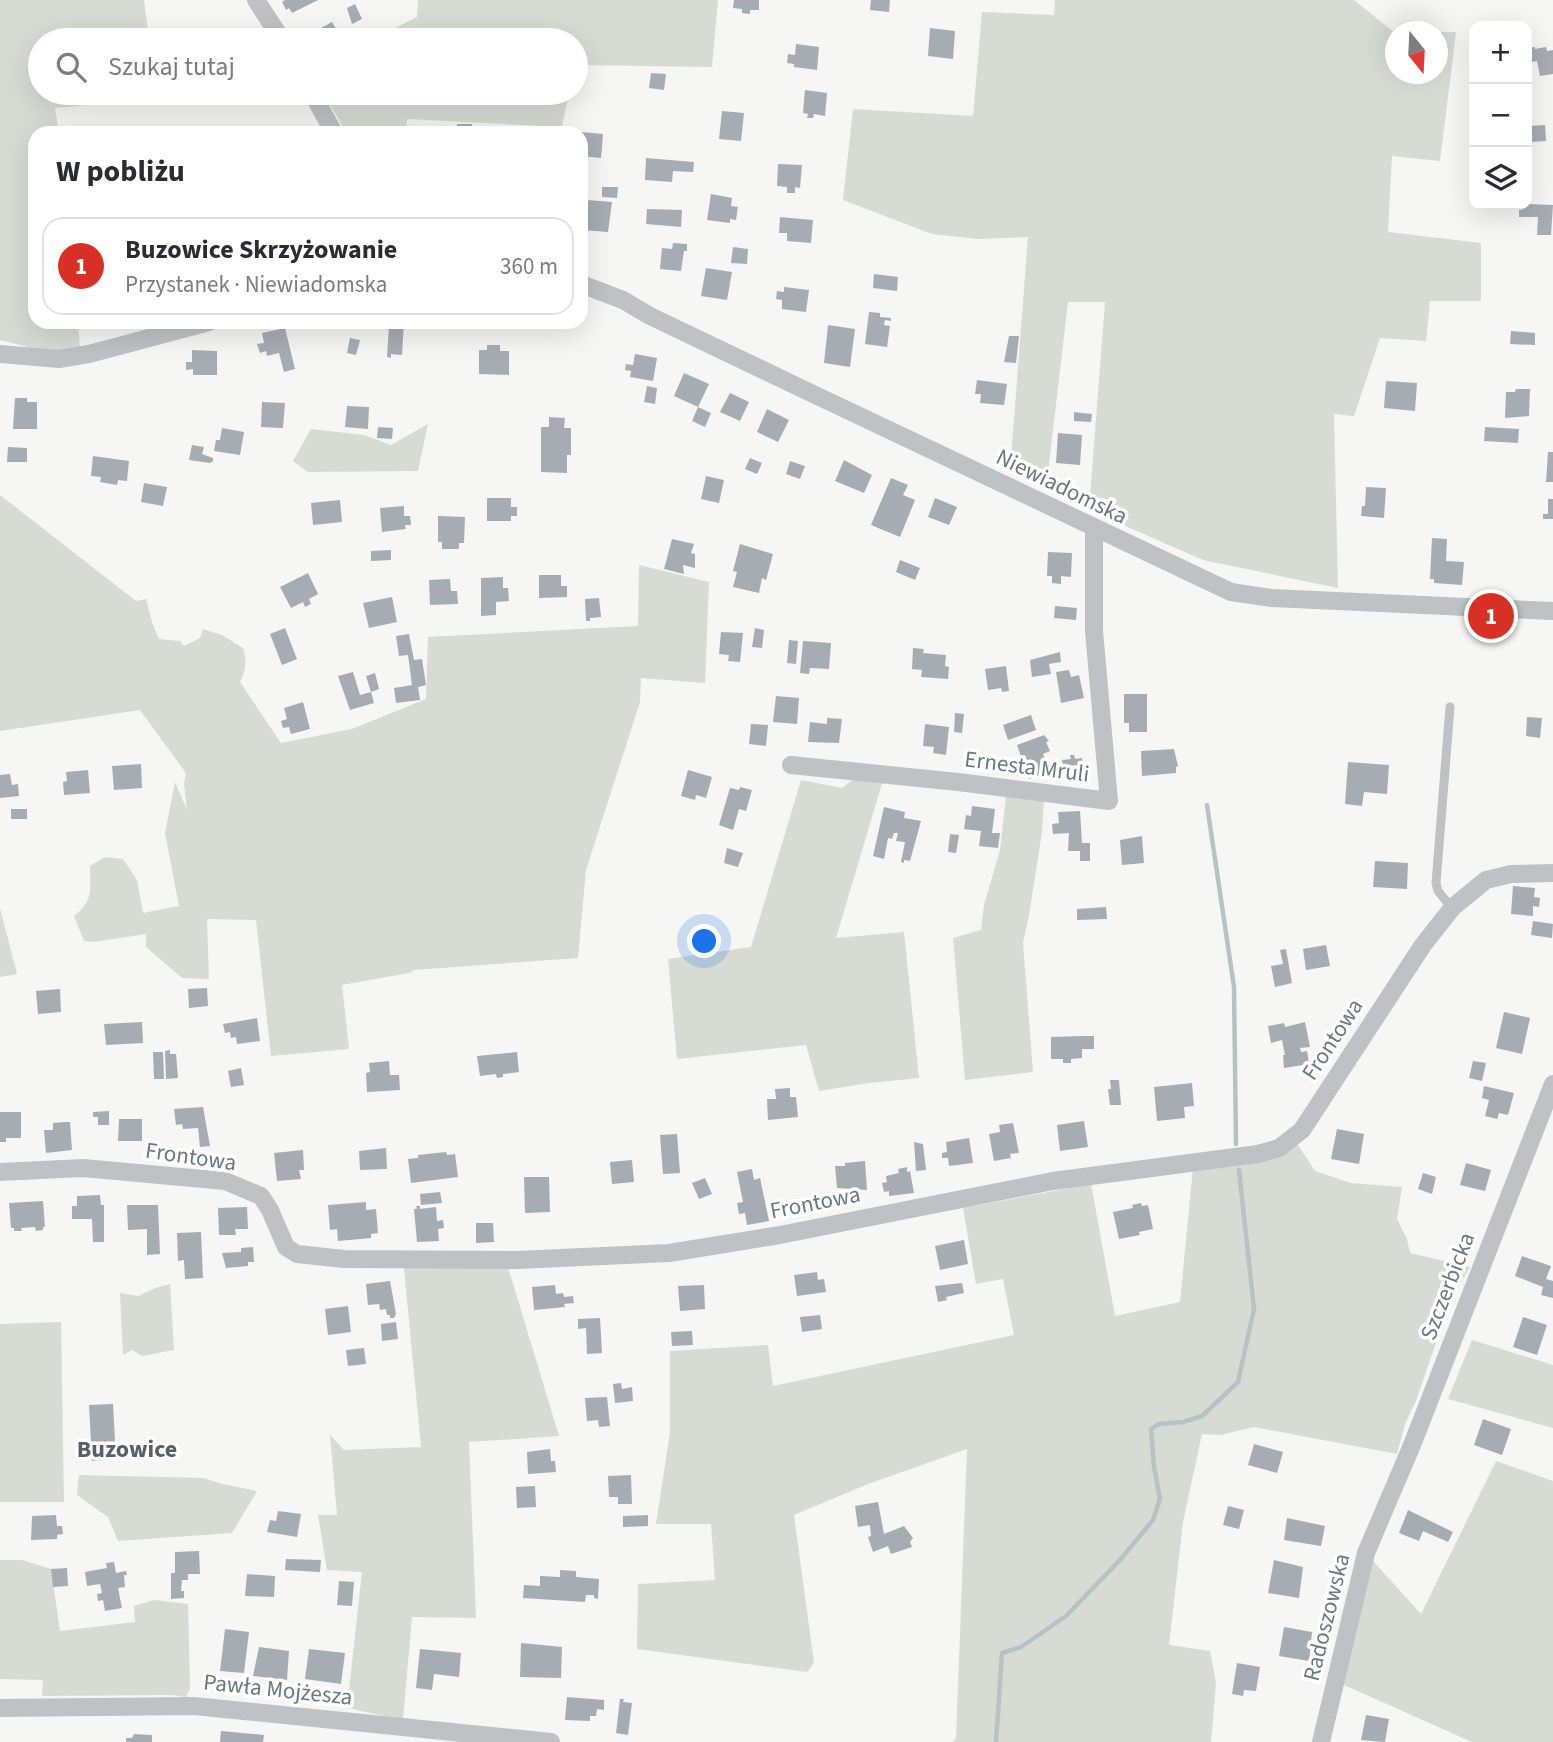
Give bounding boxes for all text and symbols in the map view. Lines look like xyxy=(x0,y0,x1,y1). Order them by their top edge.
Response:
north arrow xyxy=(1385,21,1448,84)
map controls xyxy=(1469,21,1532,210)
button: + xyxy=(1469,21,1532,84)
search box xyxy=(28,28,588,105)
icon: search xyxy=(52,48,90,86)
text: Szukaj tutaj xyxy=(108,48,235,85)
button: − xyxy=(1469,84,1532,147)
button: layers xyxy=(1469,147,1532,210)
text: W pobliżu xyxy=(56,150,185,193)
text: Buzowice Skrzyżowanie xyxy=(125,231,397,268)
text: 1 xyxy=(75,250,87,283)
text: 360 m xyxy=(500,250,558,283)
text: Przystanek · Niewiadomska xyxy=(125,268,387,301)
street label: Niewiadomska xyxy=(990,440,1133,533)
pin: 1 xyxy=(1468,590,1514,642)
street label: Ernesta Mruli xyxy=(963,742,1091,791)
your location xyxy=(687,924,721,958)
street label: Frontowa xyxy=(1294,992,1371,1087)
street label: Frontowa xyxy=(143,1134,239,1179)
street label: Frontowa xyxy=(767,1178,863,1227)
street label: Szczerbicka xyxy=(1412,1228,1483,1345)
district label: Buzowice xyxy=(77,1432,177,1467)
street label: Radoszowska xyxy=(1295,1550,1358,1684)
street label: Pawła Mojżesza xyxy=(202,1665,354,1714)

